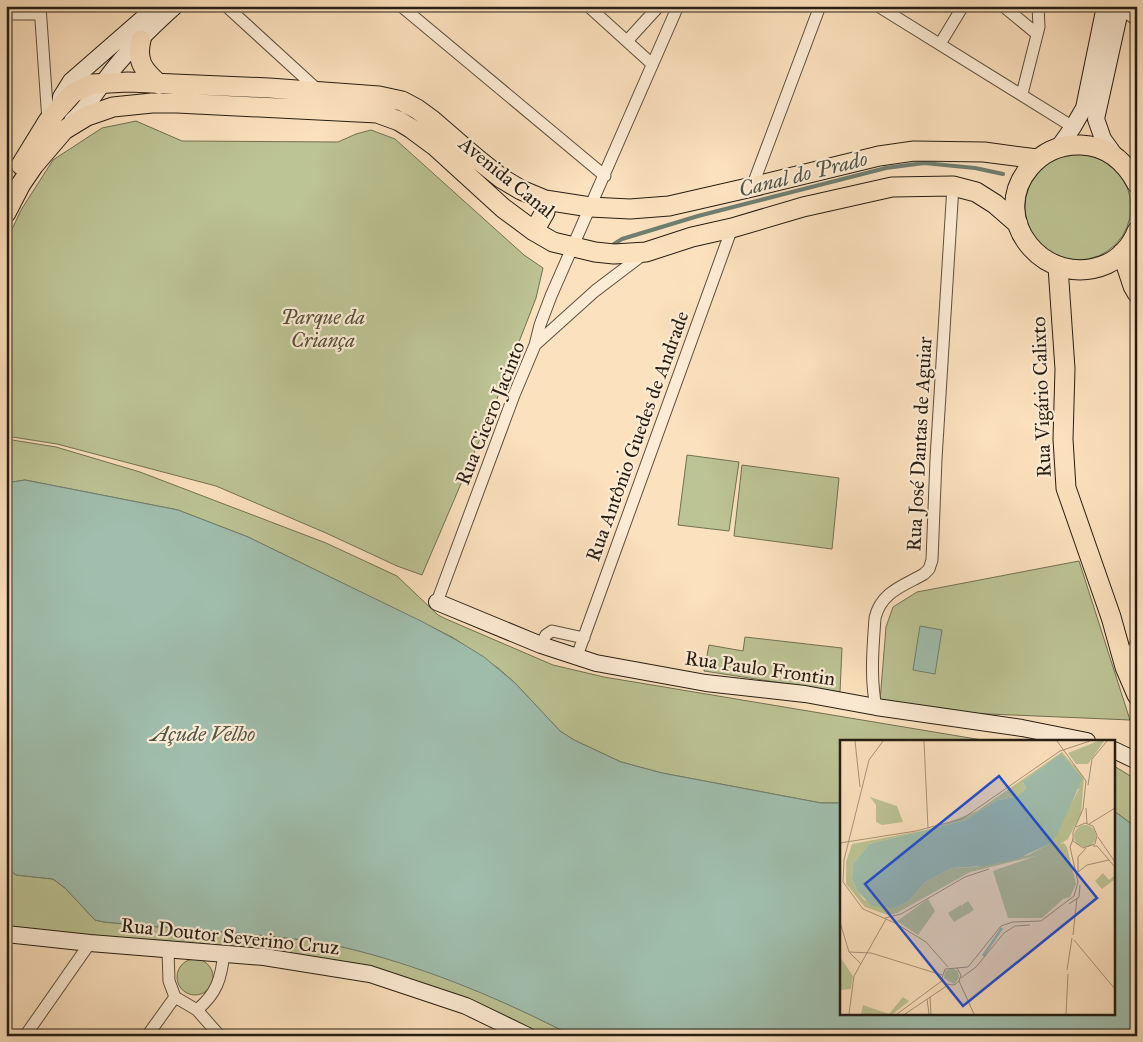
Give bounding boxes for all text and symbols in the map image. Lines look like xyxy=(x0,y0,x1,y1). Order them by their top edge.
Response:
street label: Avenida Canal xyxy=(454,130,560,223)
water label: Canal do Prado xyxy=(736,145,870,203)
park label: Parque da Criança xyxy=(281,305,365,352)
street label: Rua Antônio Guedes de Andrade xyxy=(580,308,694,564)
street label: Rua Vigário Calixto xyxy=(1026,316,1057,478)
street label: Rua José Dantas de Aguiar xyxy=(901,336,938,552)
street label: Rua Cicero Jacinto xyxy=(450,338,531,489)
street label: Rua Paulo Frontin xyxy=(683,646,837,690)
water label: Açude Velho xyxy=(149,721,255,747)
inset map xyxy=(840,740,1116,1014)
street label: Rua Doutor Severino Cruz xyxy=(119,913,341,959)

